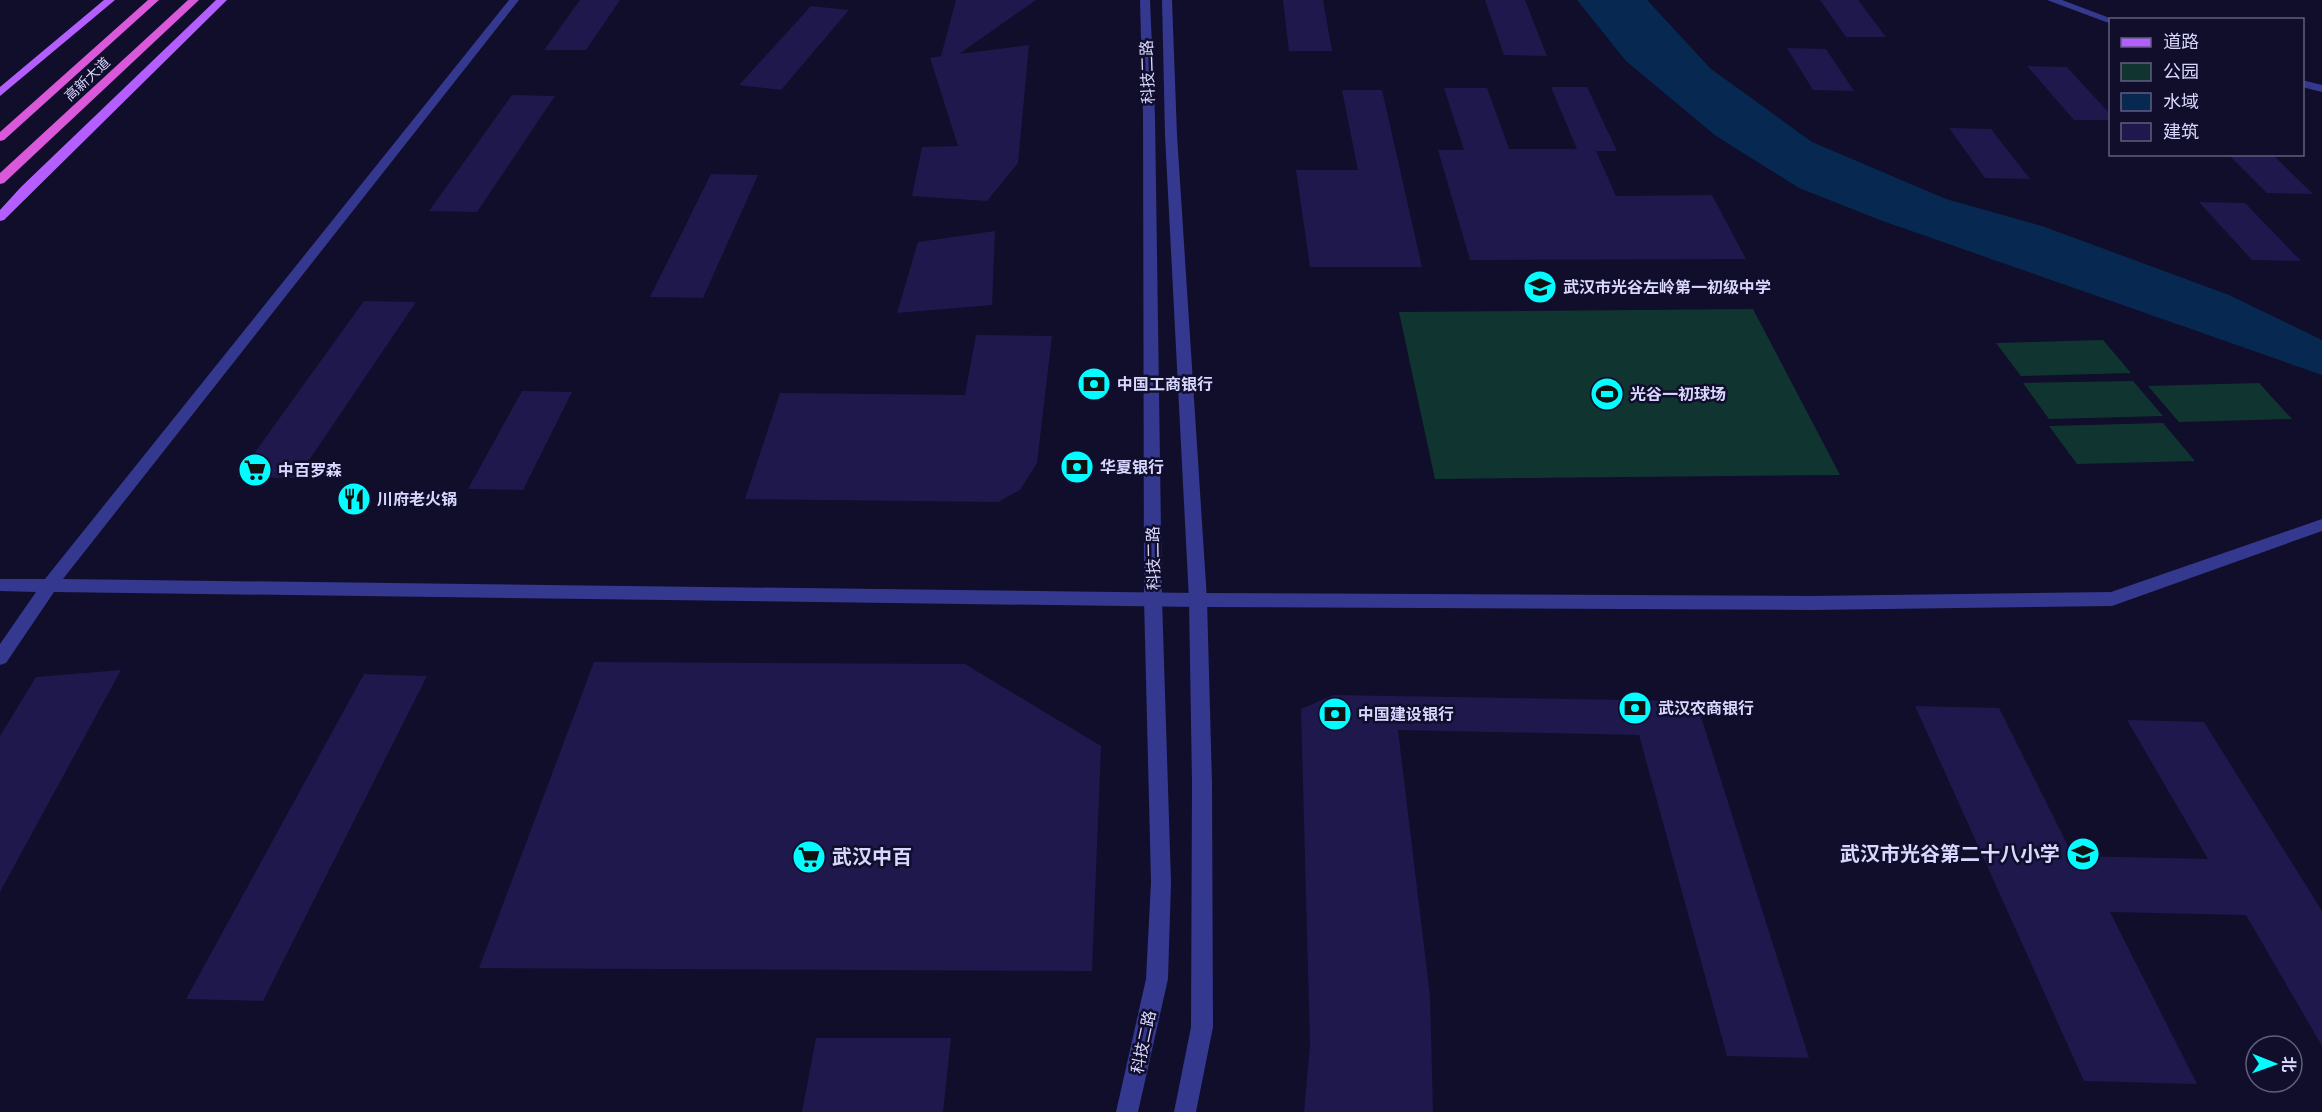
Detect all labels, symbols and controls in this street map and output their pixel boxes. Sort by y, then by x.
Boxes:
legend [2109,18,2304,156]
text: 道路 [2163,30,2199,53]
street label: 科技二路 [1136,40,1158,104]
street label: 高新大道 [60,53,114,105]
text: 公园 [2163,60,2199,83]
text: 水域 [2163,90,2199,113]
text: 建筑 [2163,120,2199,143]
school or university icon: 武汉市光谷左岭第一初级中学 [1522,269,1558,305]
place label: 武汉市光谷左岭第一初级中学 [1563,277,1771,297]
bank icon: 中国工商银行 [1076,366,1112,402]
place label: 中国工商银行 [1117,374,1213,394]
sports icon: 光谷一初球场 [1589,376,1625,412]
place label: 光谷一初球场 [1630,384,1726,404]
bank icon: 华夏银行 [1059,449,1095,485]
supermarket icon: 中百罗森 [237,452,273,488]
place label: 华夏银行 [1100,457,1164,477]
place label: 中百罗森 [278,460,342,480]
restaurant icon: 川府老火锅 [336,481,372,517]
place label: 川府老火锅 [377,489,457,509]
street label: 科技二路 [1142,526,1164,590]
bank icon: 武汉农商银行 [1617,690,1653,726]
bank icon: 中国建设银行 [1317,696,1353,732]
place label: 武汉农商银行 [1658,698,1754,718]
place label: 中国建设银行 [1358,704,1454,724]
school or university icon: 武汉市光谷第二十八小学 [2065,836,2101,872]
supermarket icon: 武汉中百 [791,839,827,875]
place label: 武汉市光谷第二十八小学 [1840,841,2060,866]
place label: 武汉中百 [832,844,912,869]
street label: 科技二路 [1127,1009,1159,1075]
north arrow [2244,1034,2304,1094]
text: 北 [2279,1056,2299,1072]

